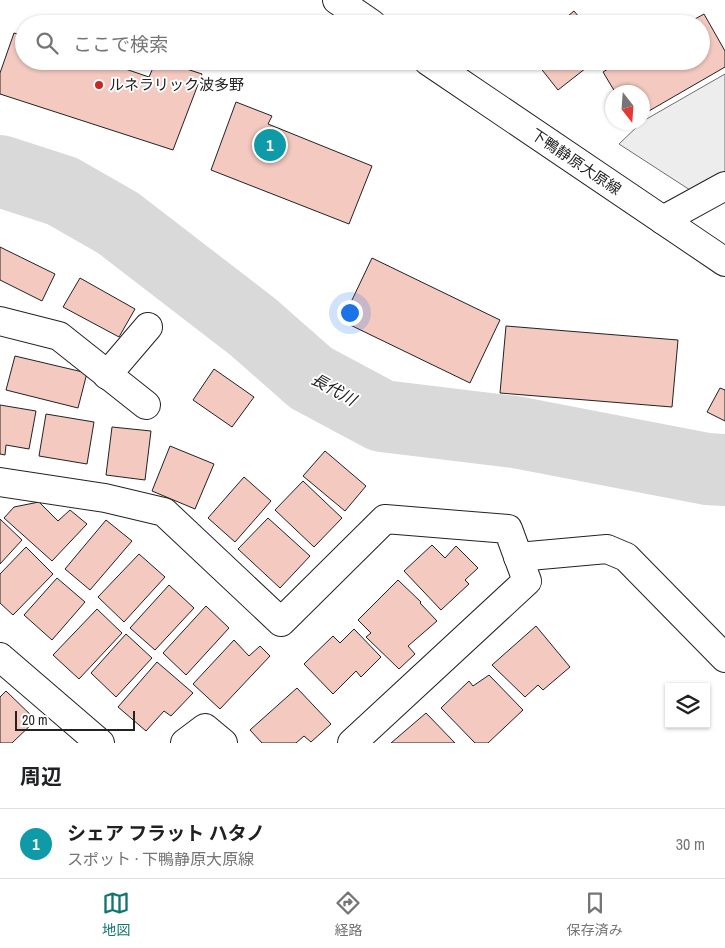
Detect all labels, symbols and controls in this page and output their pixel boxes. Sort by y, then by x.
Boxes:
search box [15,15,710,70]
icon: search [33,29,61,57]
text: ここで検索 [73,31,168,57]
place label: ルネラリック波多野 [109,74,244,95]
marker: ルネラリック波多野 [93,79,105,91]
north arrow [605,85,650,130]
street label: 下鴨静原大原線 [527,124,626,200]
pin: 1 [254,126,286,164]
your location [337,300,363,326]
water label: 長代川 [308,368,362,411]
map controls [665,683,710,728]
button: layers [665,683,710,728]
scale bar [15,708,135,731]
text: 20 m [22,711,48,729]
text: 周辺 [20,762,62,791]
text: シェア フラット ハタノ [67,820,265,846]
text: 1 [32,833,40,855]
text: 30 m [676,833,705,855]
text: スポット · 下鴨静原大原線 [67,848,254,870]
tab: 地図 [102,889,130,939]
tab: 経路 [334,889,362,939]
tab: 保存済み [567,889,623,939]

